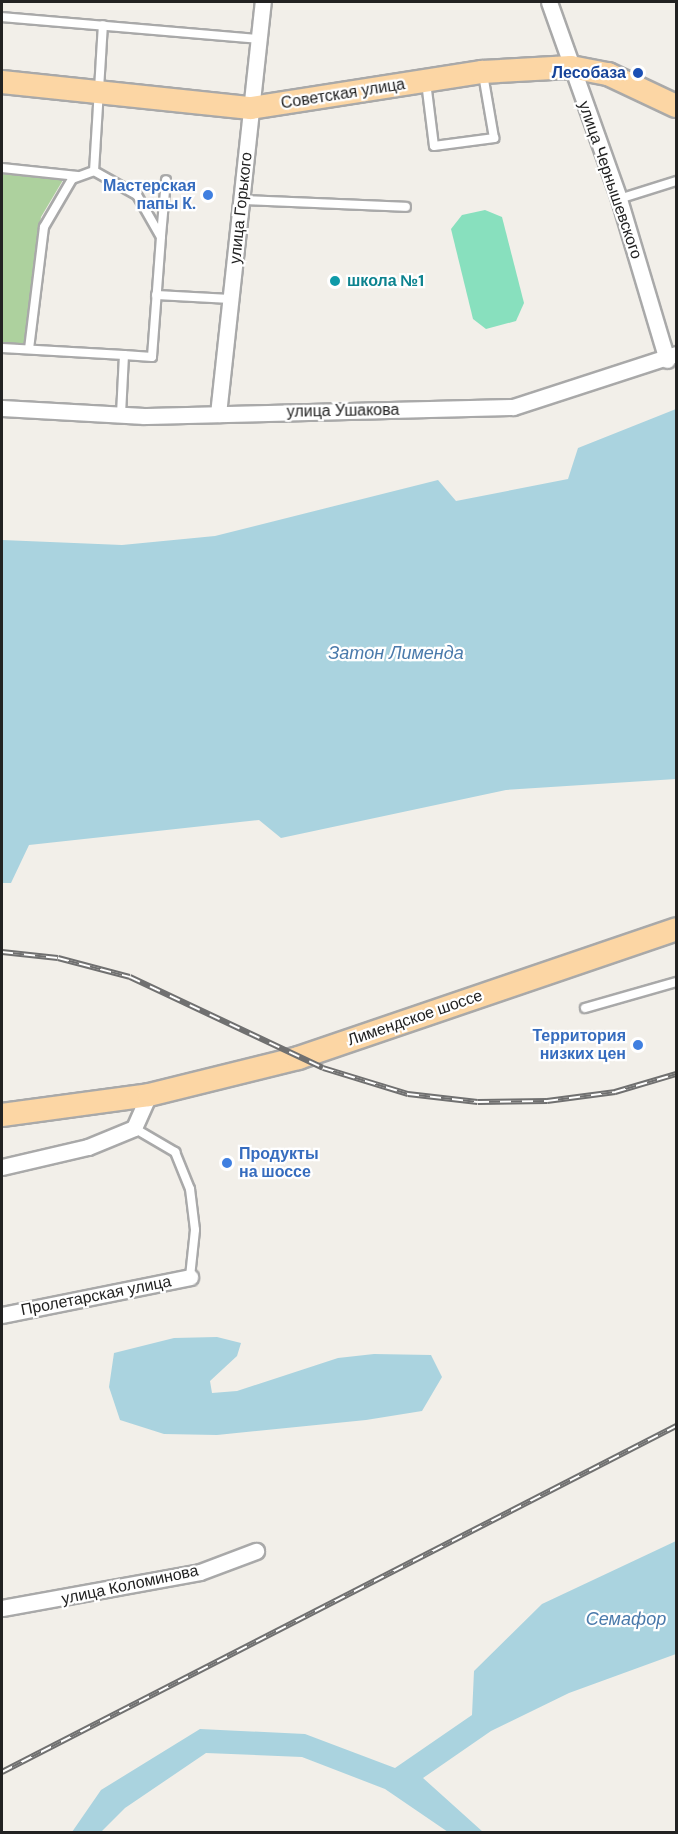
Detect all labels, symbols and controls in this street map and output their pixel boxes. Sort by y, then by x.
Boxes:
place label: Лесобаза [552,63,626,83]
marker: Лесобаза [631,66,645,80]
street label: Советская улица [280,75,406,113]
street label: улица Чернышевского [574,99,646,261]
street label: улица Горького [226,151,256,265]
place label: Мастерская папы К. [103,176,196,214]
marker: Мастерская папы К. [201,188,215,202]
place label: школа №1 [347,271,424,291]
marker: школа №1 [328,274,342,288]
street label: улица Ушакова [286,400,400,422]
water label: Затон Лименда [328,642,464,664]
street label: Лимендское шоссе [345,986,485,1050]
place label: Территория низких цен [532,1026,626,1064]
marker: Территория низких цен [631,1038,645,1052]
place label: Продукты на шоссе [239,1144,319,1182]
marker: Продукты на шоссе [220,1156,234,1170]
street label: Пролетарская улица [19,1272,173,1320]
street label: улица Коломинова [60,1561,200,1609]
water label: Семафор [586,1608,666,1630]

